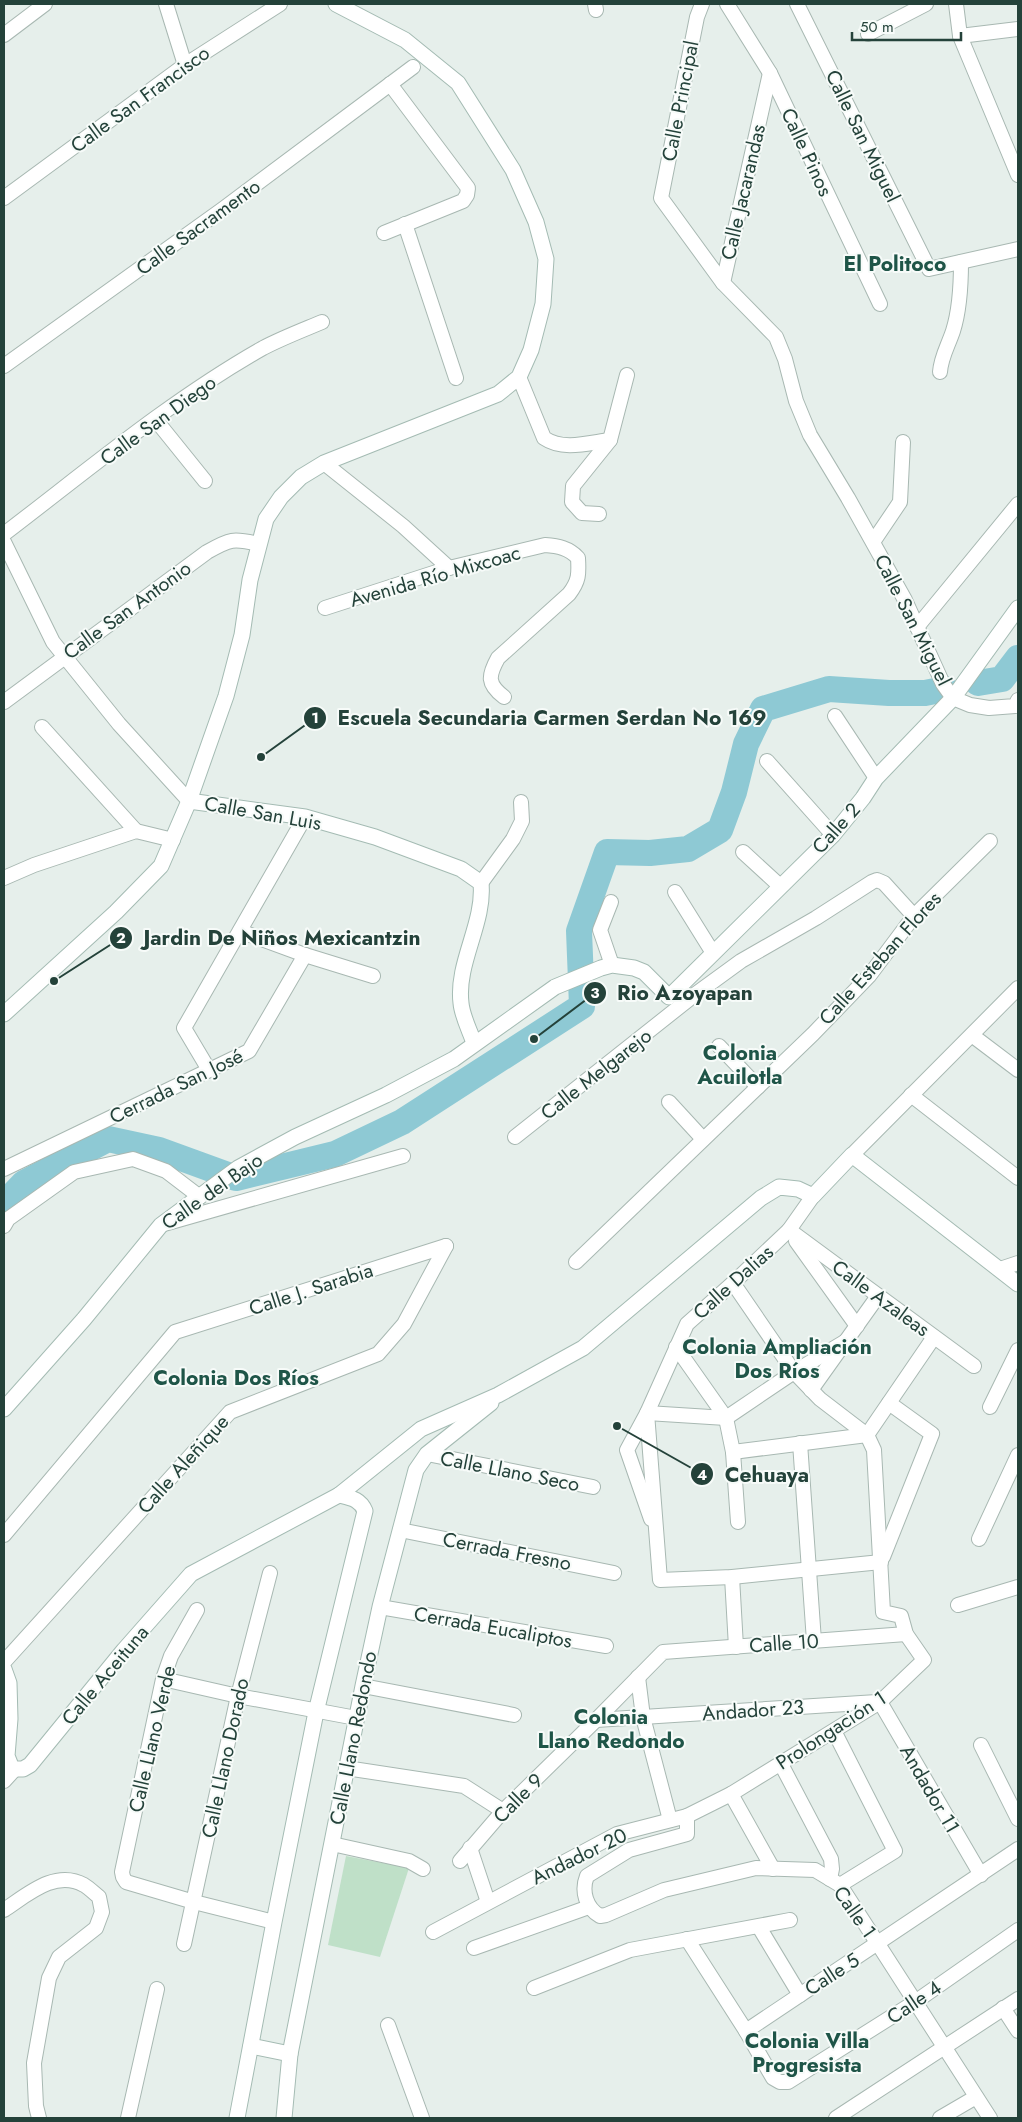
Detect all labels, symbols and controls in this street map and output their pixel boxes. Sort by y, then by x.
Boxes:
scale bar [852,10,961,42]
text: 50 m [860,16,894,38]
street label: Calle Principal [655,38,706,164]
street label: Calle San Francisco [65,39,216,160]
street label: Calle San Miguel [818,65,907,207]
street label: Calle Pinos [773,103,840,201]
street label: Calle Jacarandas [714,121,773,263]
street label: Calle Sacramento [130,172,267,283]
district label: El Politoco [844,249,946,279]
street label: Calle San Diego [94,368,222,472]
street label: Avenida Río Mixcoac [346,538,524,615]
street label: Calle San Miguel [867,549,958,691]
street label: Calle San Antonio [57,554,197,667]
callout: Escuela Secundaria Carmen Serdan No 169 [303,700,776,736]
text: Escuela Secundaria Carmen Serdan No 169 [338,703,766,733]
text: 1 [311,707,319,729]
street label: Calle San Luis [202,789,324,838]
street label: Calle 2 [805,796,867,860]
street label: Calle Esteban Flores [812,885,948,1032]
callout: Jardin De Niños Mexicantzin [109,920,431,956]
text: Jardin De Niños Mexicantzin [139,923,421,953]
text: 2 [116,927,126,949]
callout: Rio Azoyapan [582,975,763,1011]
text: Rio Azoyapan [617,978,753,1008]
text: 3 [590,982,600,1004]
street label: Calle Melgarejo [535,1022,658,1127]
district label: Colonia Acuilotla [696,1038,783,1092]
street label: Cerrada San José [104,1042,248,1131]
street label: Calle del Bajo [156,1146,269,1237]
street label: Calle Dalias [687,1238,780,1326]
street label: Calle Azaleas [826,1253,936,1344]
street label: Calle J. Sarabia [245,1256,377,1323]
district label: Colonia Ampliación Dos Ríos [682,1332,872,1386]
district label: Colonia Dos Ríos [153,1363,319,1393]
street label: Calle Aleñique [131,1408,236,1520]
street label: Calle Llano Seco [438,1444,582,1499]
callout: Cehuaya [690,1456,819,1492]
text: Cehuaya [725,1460,809,1490]
text: 4 [697,1464,707,1486]
street label: Cerrada Fresno [440,1525,574,1578]
street label: Cerrada Eucaliptos [412,1599,574,1656]
street label: Calle Aceituna [55,1619,156,1732]
street label: Calle 10 [748,1627,820,1660]
street label: Calle Llano Redondo [322,1649,385,1827]
street label: Calle Llano Verde [121,1663,183,1815]
street label: Calle Llano Dorado [194,1675,257,1841]
street label: Prolongación 1 [770,1684,892,1777]
street label: Andador 23 [701,1692,805,1729]
district label: Colonia Llano Redondo [537,1702,685,1756]
street label: Andador 11 [893,1740,967,1839]
street label: Calle 9 [487,1767,550,1830]
street label: Andador 20 [526,1821,632,1892]
street label: Calle 1 [826,1880,883,1944]
street label: Calle 5 [799,1946,865,2003]
street label: Calle 4 [881,1973,948,2031]
district label: Colonia Villa Progresista [745,2026,869,2080]

